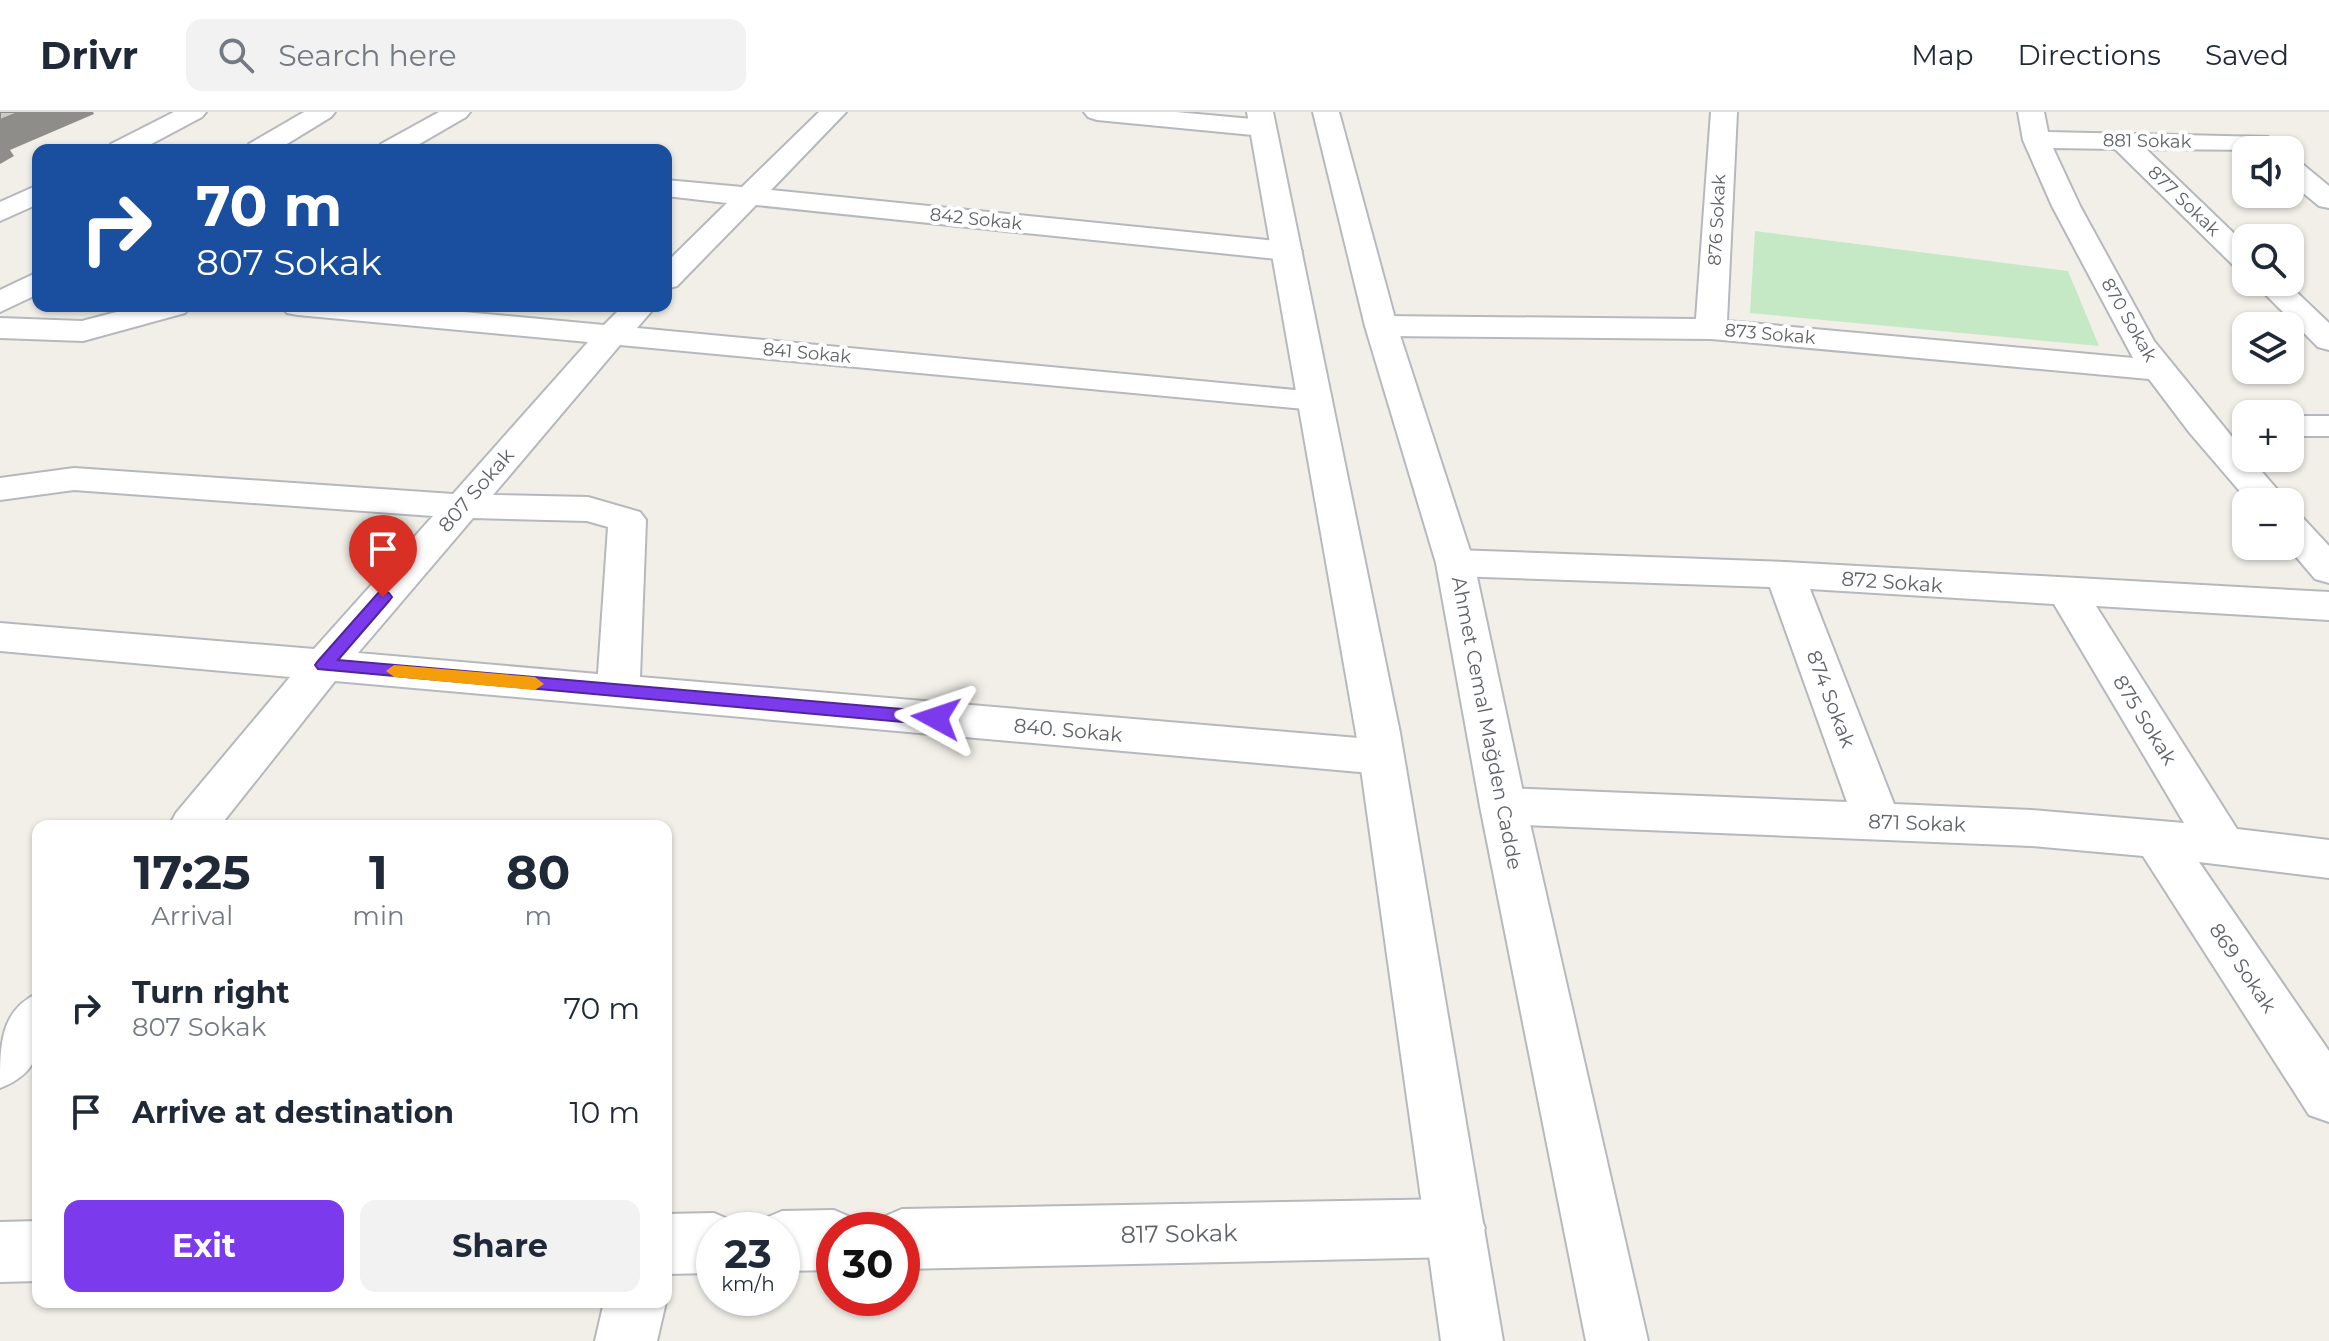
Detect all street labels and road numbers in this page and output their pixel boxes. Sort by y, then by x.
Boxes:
street label: 881 Sokak [2103,129,2192,153]
street label: 877 Sokak [2143,161,2225,241]
street label: 876 Sokak [1704,173,1730,266]
street label: 842 Sokak [929,203,1023,235]
street label: 870 Sokak [2096,274,2162,366]
street label: 873 Sokak [1724,319,1817,349]
street label: 841 Sokak [762,338,852,368]
street label: 807 Sokak [433,443,519,537]
street label: 872 Sokak [1841,566,1944,598]
street label: Ahmet Cemal Mağden Cadde [1447,574,1527,872]
street label: 874 Sokak [1802,647,1861,751]
street label: 875 Sokak [2108,671,2182,769]
street label: 840. Sokak [1013,713,1123,747]
street label: 871 Sokak [1868,809,1966,837]
street label: 869 Sokak [2204,919,2282,1017]
street label: 817 Sokak [1120,1218,1238,1249]

